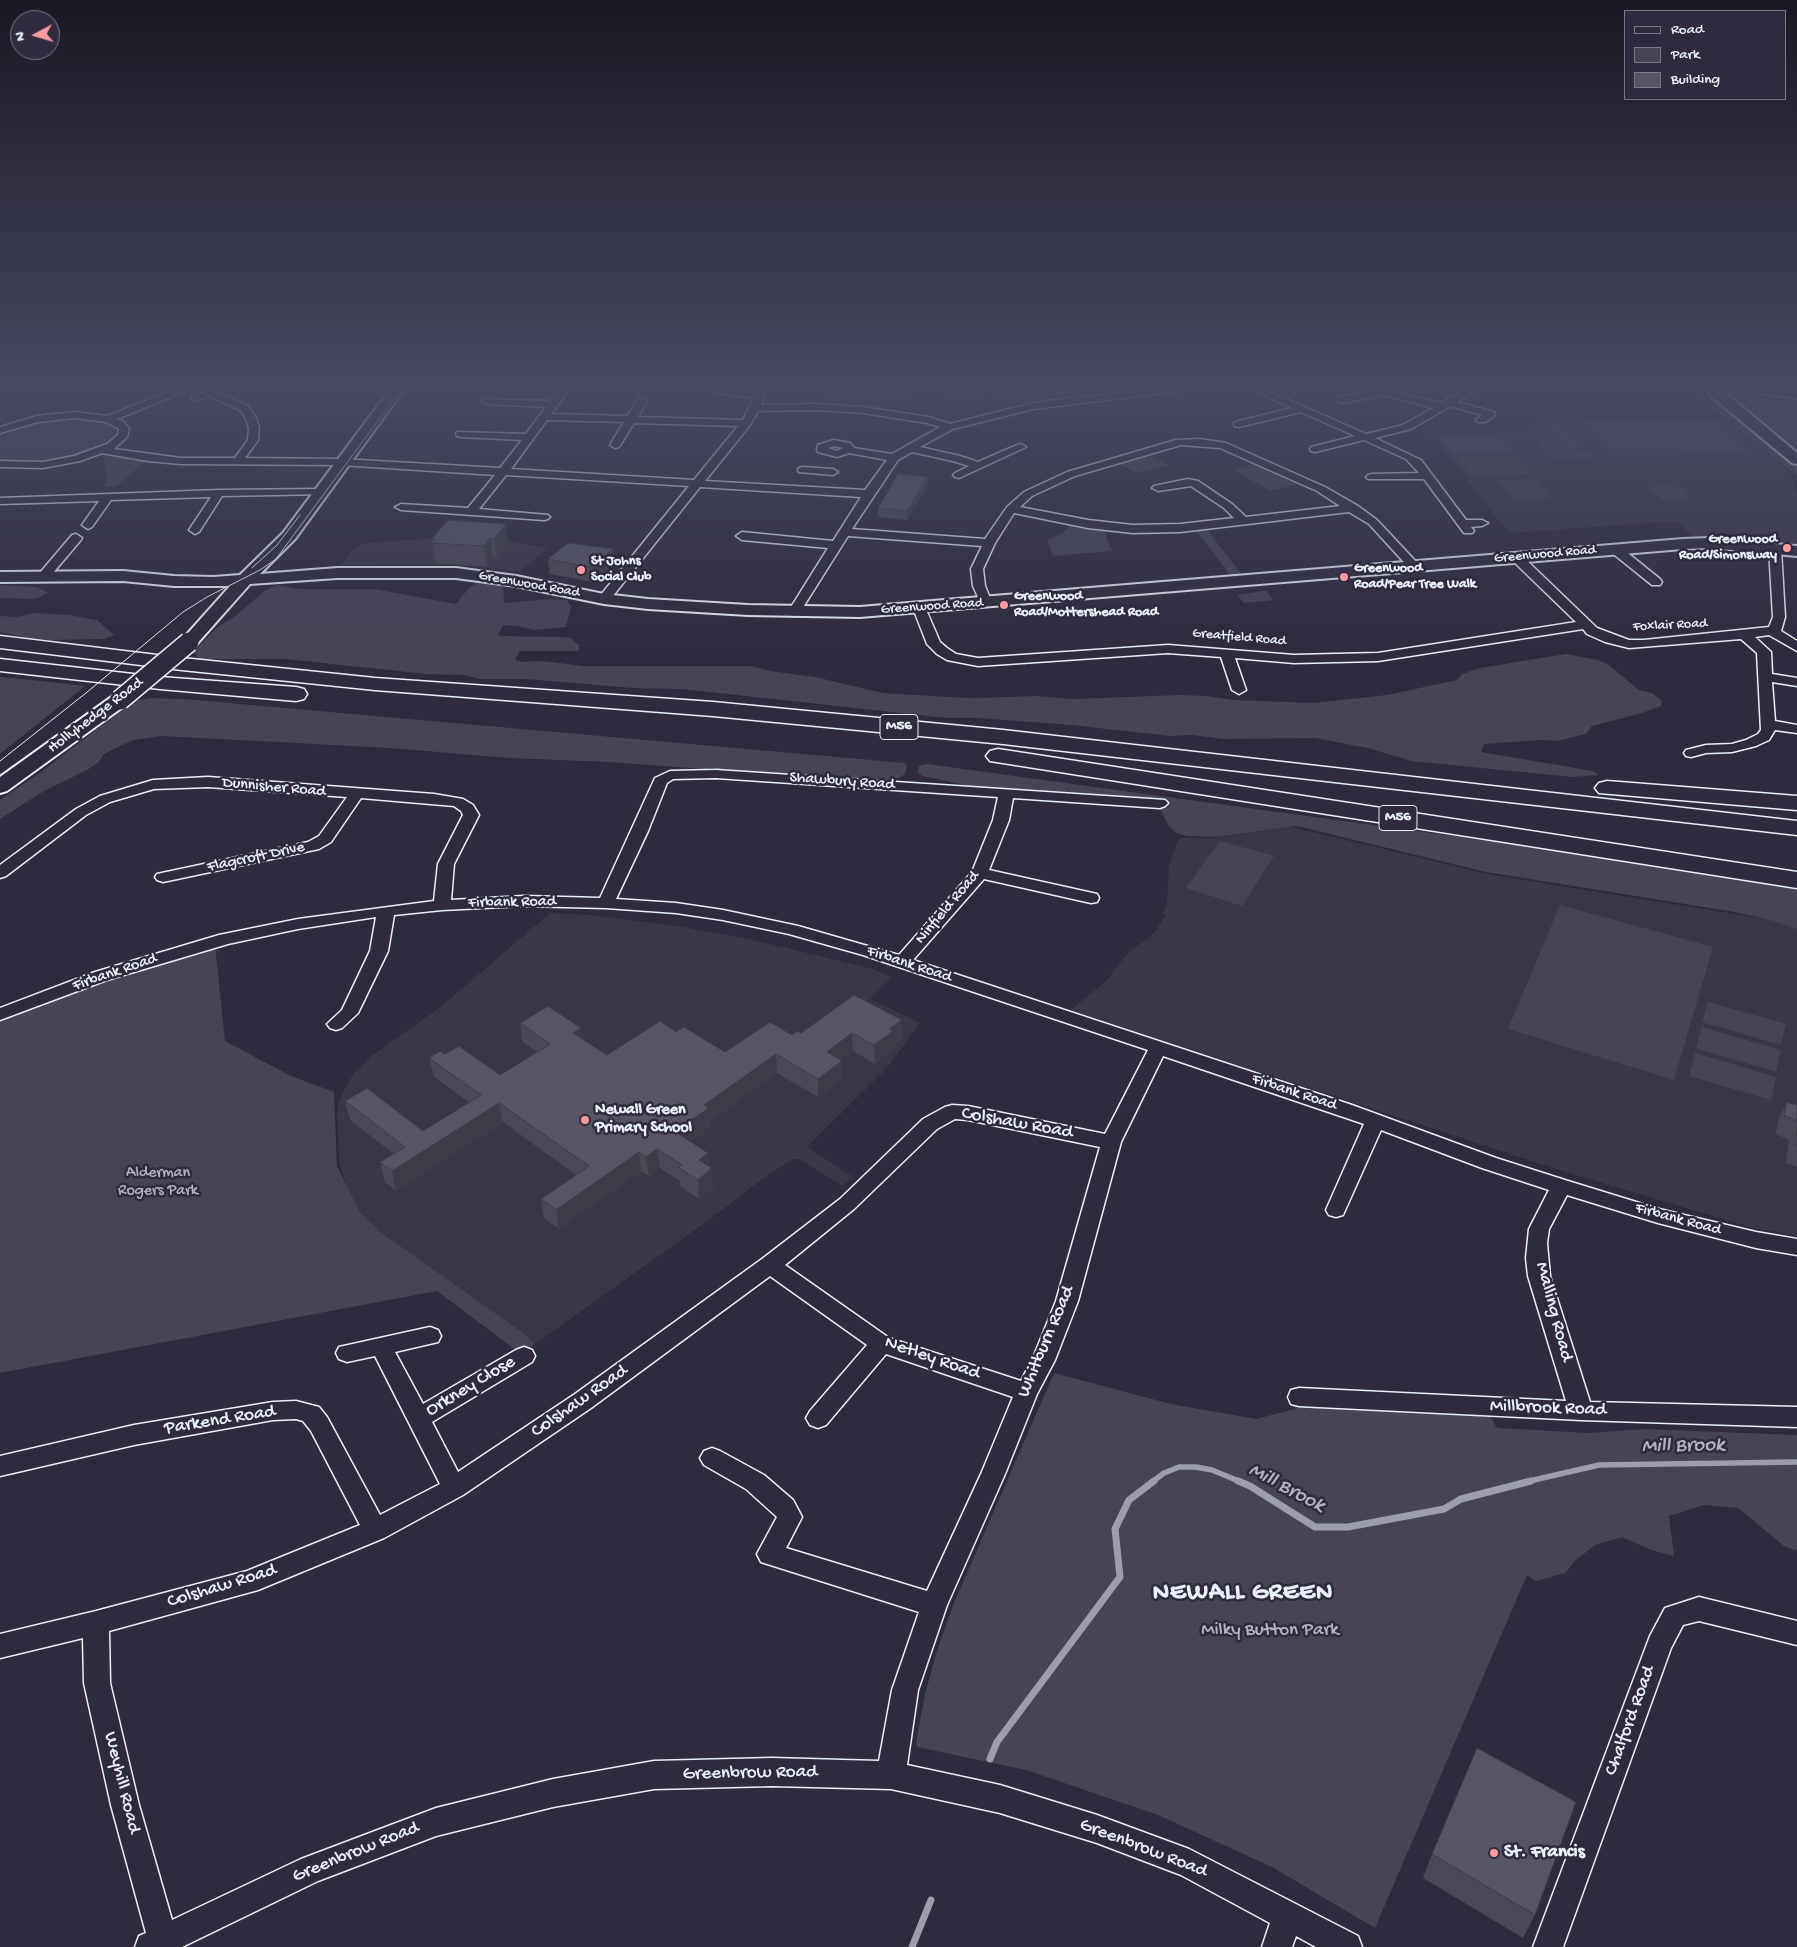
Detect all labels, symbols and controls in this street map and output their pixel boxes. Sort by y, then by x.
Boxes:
north arrow [10,10,60,60]
legend [1624,10,1787,100]
text: Road [1671,21,1704,39]
text: N [12,31,30,42]
text: Park [1671,46,1700,64]
text: Building [1671,71,1720,89]
place label: Greenwood Road/Simonsway [1679,532,1777,564]
street label: Greenwood Road [1493,542,1597,568]
marker: Greenwood Road/Simonsway [1781,542,1793,554]
place label: St Johns Social Club [591,554,651,586]
place label: Greenwood Road/Pear Tree Walk [1354,561,1476,594]
marker: St Johns Social Club [575,564,587,576]
street label: Greenwood Road [477,568,581,602]
marker: Greenwood Road/Pear Tree Walk [1338,571,1350,583]
place label: Greenwood Road/Mottershead Road [1014,589,1158,622]
street label: Greenwood Road [880,595,984,619]
marker: Greenwood Road/Mottershead Road [998,599,1010,611]
street label: Foxlair Road [1632,616,1708,636]
street label: Greatfield Road [1191,626,1287,650]
street label: Hollyhedge Road [44,674,148,758]
road number: M56 [880,714,918,740]
street label: Shawbury Road [789,769,895,795]
street label: Dunnisher Road [221,774,327,802]
road number: M56 [1379,806,1417,830]
street label: Flagcroft Drive [205,838,307,878]
street label: Ninfield Road [912,867,984,949]
street label: Firbank Road [468,893,556,913]
street label: Firbank Road [864,942,954,988]
street label: Firbank Road [70,950,160,996]
street label: Firbank Road [1249,1070,1339,1116]
place label: Newall Green Primary School [595,1101,692,1139]
street label: Colshaw Road [959,1103,1075,1145]
marker: Newall Green Primary School [579,1114,591,1126]
park label: Alderman Rogers Park [118,1164,198,1202]
street label: Firbank Road [1633,1199,1723,1241]
street label: Malling Road [1529,1260,1577,1364]
street label: Whitburn Road [1013,1283,1081,1401]
street label: Netley Road [881,1332,983,1386]
street label: Orkney Close [422,1351,520,1423]
street label: Colshaw Road [527,1360,633,1444]
street label: Millbrook Road [1489,1396,1607,1422]
street label: Parkend Road [163,1401,277,1441]
water label: Mill Brook [1641,1434,1725,1460]
water label: Mill Brook [1244,1458,1328,1520]
street label: Colshaw Road [165,1560,279,1614]
district label: NEWALL GREEN [1151,1579,1335,1609]
park label: Milky Button Park [1201,1620,1339,1642]
street label: Chalford Road [1601,1663,1661,1779]
street label: Weyhill Road [97,1730,145,1836]
street label: Greenbrow Road [682,1761,818,1787]
street label: Greenbrow Road [1076,1814,1210,1884]
street label: Greenbrow Road [289,1817,423,1889]
place label: St. Francis [1504,1842,1585,1864]
marker: St. Francis [1488,1847,1500,1859]

